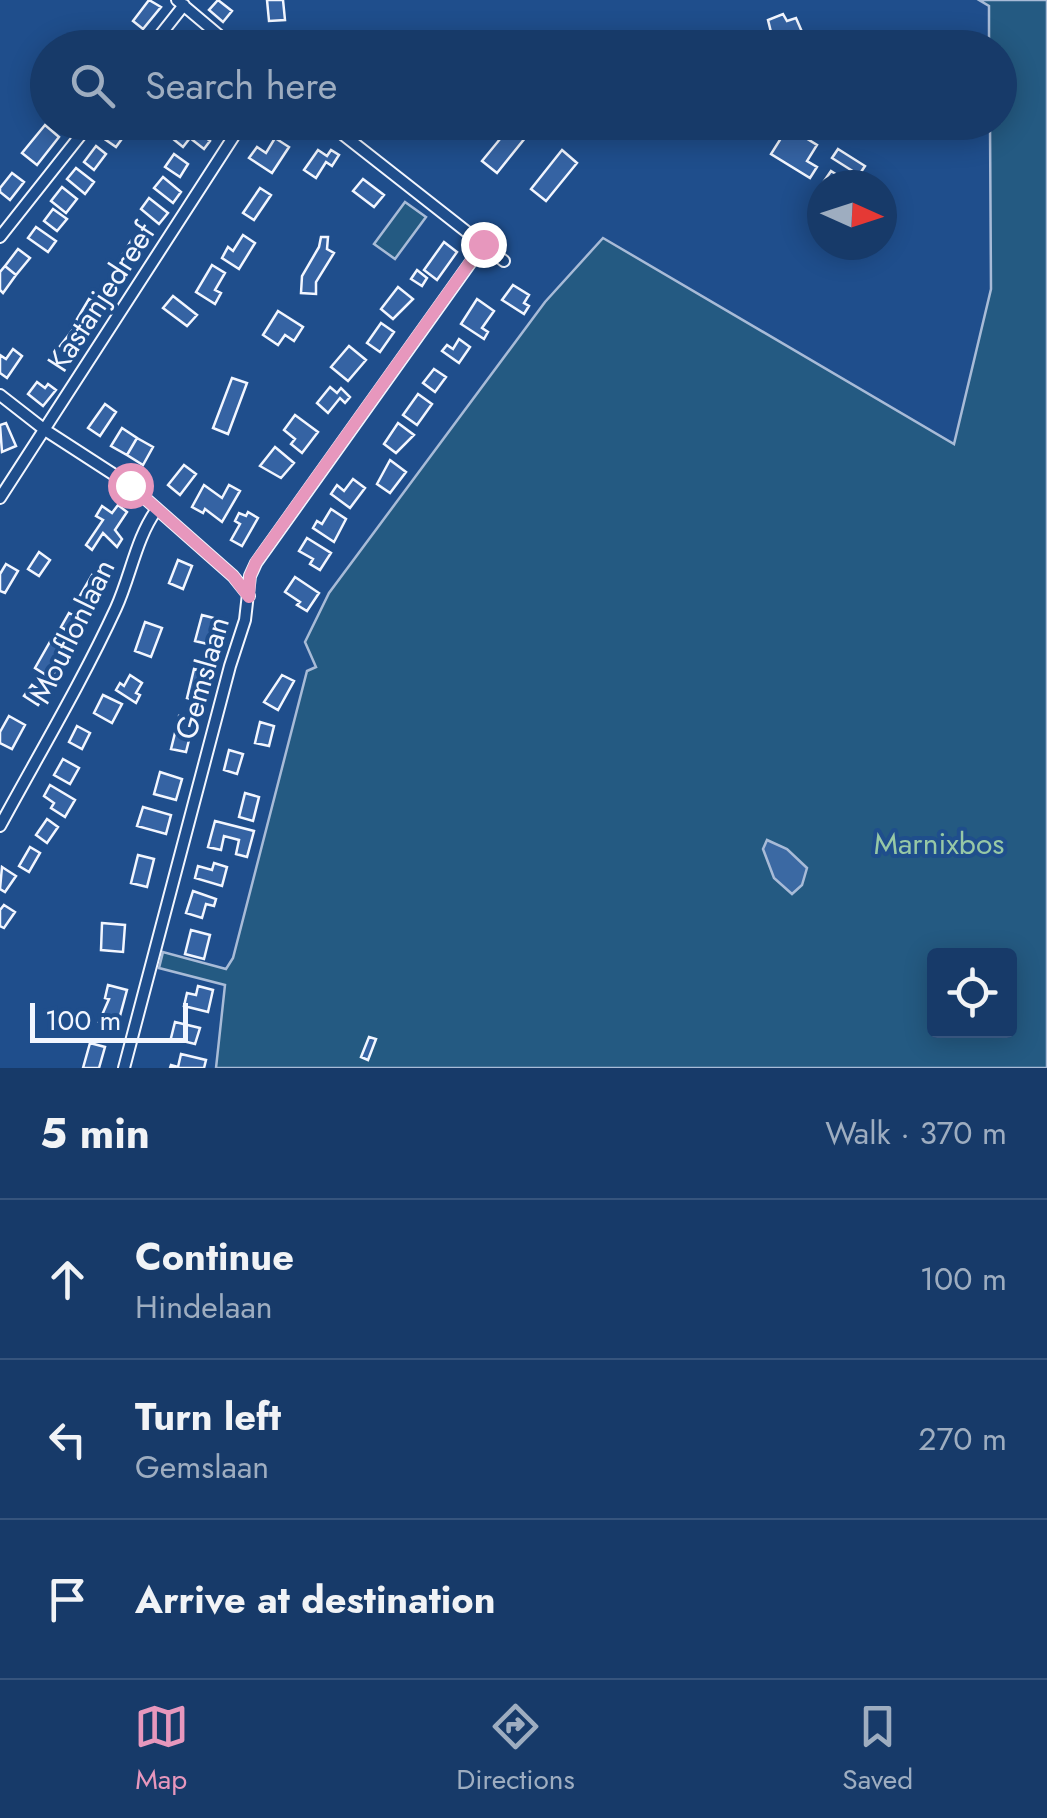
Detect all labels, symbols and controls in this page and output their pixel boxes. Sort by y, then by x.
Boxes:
search box [30,30,1017,140]
icon: search [65,58,120,113]
text: Search here [145,58,337,113]
north arrow [807,170,897,260]
street label: Kastanjedreef [37,213,166,380]
route end [461,222,507,268]
route start [108,463,154,509]
street label: Mouflonlaan [19,552,125,710]
street label: Gemslaan [164,612,240,744]
park label: Marnixbos [874,822,1004,865]
map controls [927,948,1017,1038]
button: locate [927,948,1017,1038]
scale bar [30,998,188,1042]
text: 100 m [45,1000,121,1041]
text: 5 min [40,1103,150,1164]
text: Walk · 370 m [825,1110,1007,1156]
text: Continue [135,1229,294,1284]
icon: ahead [40,1252,95,1307]
text: 100 m [920,1256,1007,1302]
text: Hindelaan [135,1284,273,1330]
text: Turn left [135,1389,281,1444]
icon: left [40,1412,95,1467]
text: 270 m [918,1416,1007,1462]
text: Gemslaan [135,1444,269,1490]
icon: arrive [40,1572,95,1627]
text: Arrive at destination [135,1572,496,1627]
tab: Map [134,1699,189,1800]
tab: Directions [456,1699,575,1800]
tab: Saved [842,1699,913,1800]

